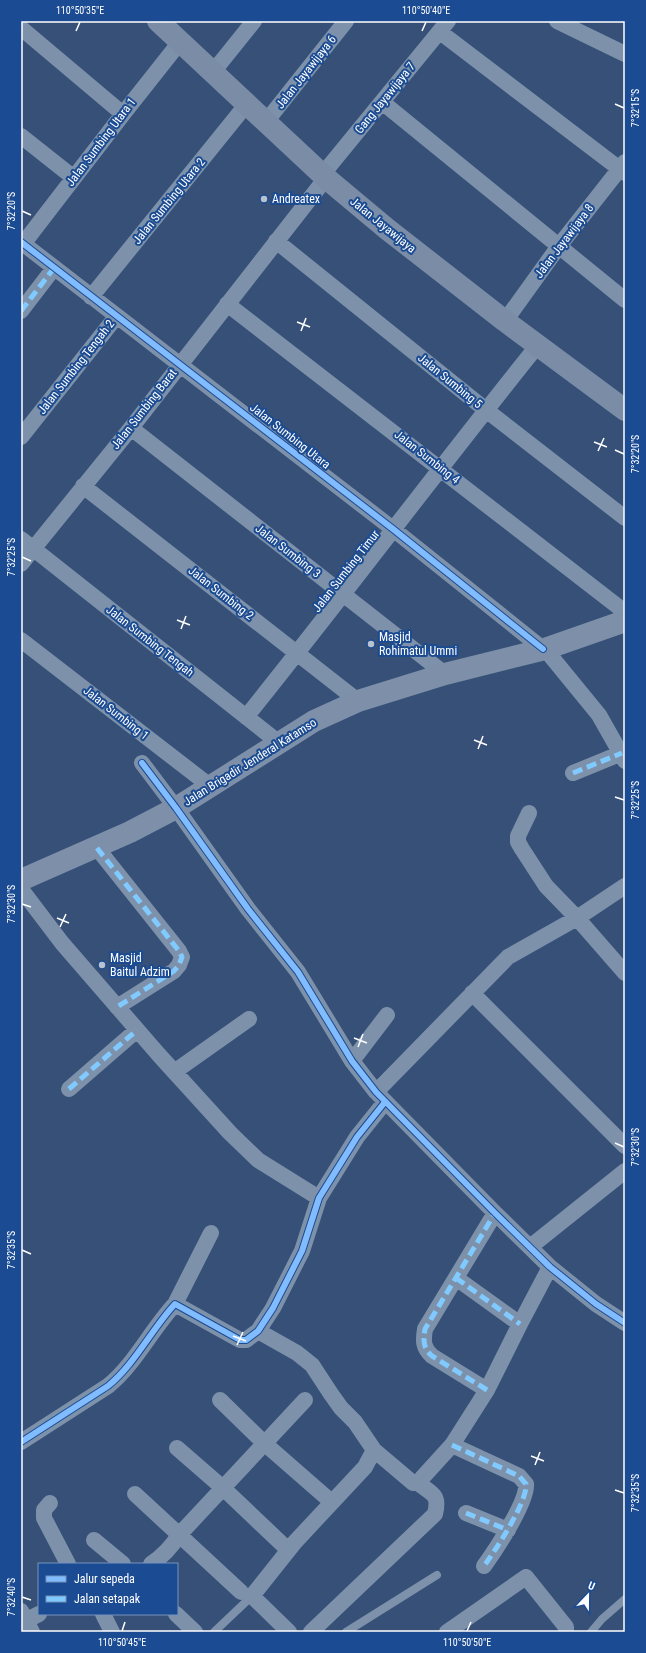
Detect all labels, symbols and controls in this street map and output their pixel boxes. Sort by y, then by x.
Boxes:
text: 110°50'35"E [56,5,104,16]
text: 110°50'40"E [402,5,450,16]
street label: Jalan Jayawijaya 6 [273,33,339,111]
street label: Gang Jayawijaya 7 [352,59,418,136]
text: 7°32'15"S [630,89,641,127]
street label: Jalan Sumbing Utara 1 [63,95,139,189]
street label: Jalan Sumbing Utara 2 [130,155,208,247]
text: 7°32'20"S [6,192,17,230]
place label: Andreatex [272,192,320,206]
marker: Andreatex [259,194,269,204]
street label: Jalan Jayawijaya [347,194,419,256]
street label: Jalan Jayawijaya 8 [532,201,596,281]
street label: Jalan Sumbing Tengah 2 [35,317,117,417]
street label: Jalan Sumbing 5 [415,351,485,411]
street label: Jalan Sumbing Barat [108,366,180,452]
street label: Jalan Sumbing Utara [247,400,333,472]
street label: Jalan Sumbing 4 [392,427,462,487]
text: 7°32'20"S [630,435,641,473]
street label: Jalan Sumbing 3 [253,521,323,581]
street label: Jalan Sumbing Timur [310,527,383,615]
text: 7°32'25"S [6,538,17,576]
street label: Jalan Sumbing 2 [186,563,256,623]
street label: Jalan Sumbing Tengah [103,602,197,680]
place label: Masjid Rohimatul Ummi [379,630,457,658]
marker: Masjid Rohimatul Ummi [366,639,376,649]
street label: Jalan Sumbing 1 [81,683,151,743]
street label: Jalan Brigadir Jenderal Katamso [181,715,319,809]
text: 7°32'25"S [630,781,641,819]
text: 7°32'30"S [6,885,17,923]
place label: Masjid Baitul Adzim [110,951,170,979]
marker: Masjid Baitul Adzim [97,960,107,970]
text: 7°32'30"S [630,1128,641,1166]
text: 7°32'35"S [6,1231,17,1269]
text: 7°32'35"S [630,1474,641,1512]
legend [38,1563,178,1615]
text: Jalur sepeda [74,1572,135,1586]
north arrow [568,1575,608,1615]
text: 7°32'40"S [6,1578,17,1616]
text: U [586,1579,597,1593]
text: Jalan setapak [74,1592,141,1606]
text: 110°50'45"E [98,1637,146,1648]
text: 110°50'50"E [443,1637,491,1648]

